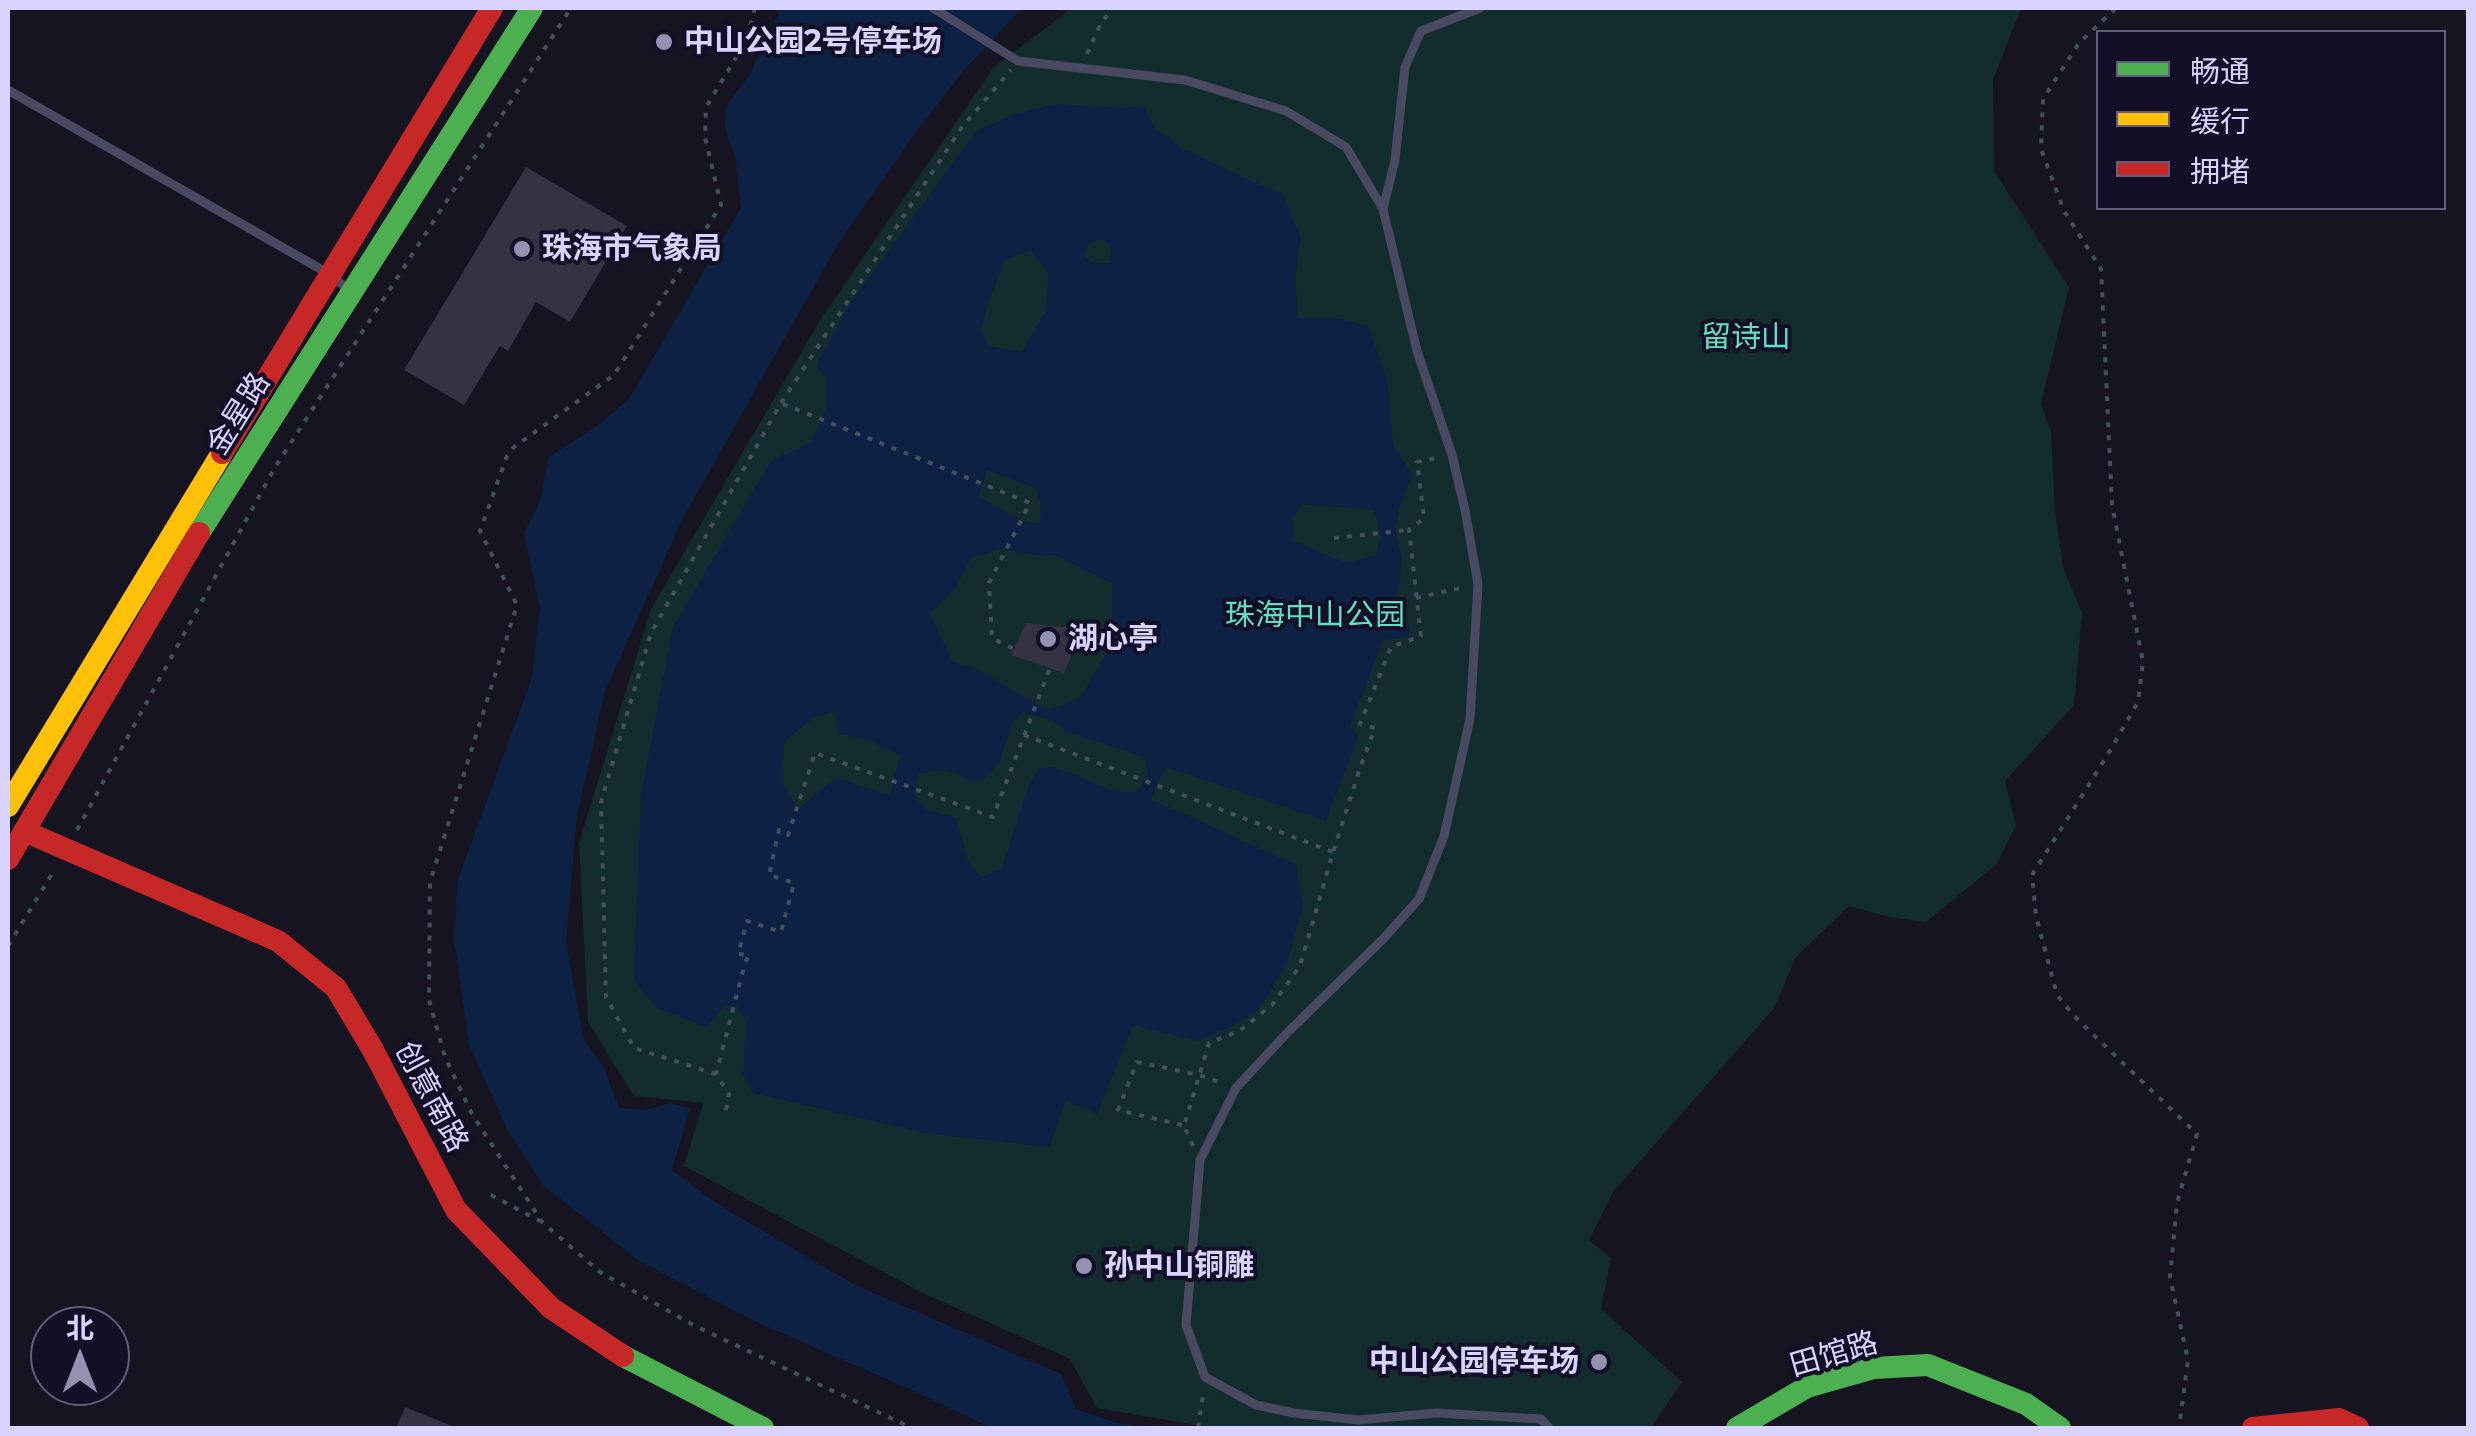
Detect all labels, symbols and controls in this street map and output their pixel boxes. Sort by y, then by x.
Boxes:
place label: 中山公园2号停车场 [684,24,942,60]
legend [2096,30,2446,210]
marker: 中山公园2号停车场 [653,31,675,53]
text: 畅通 [2190,53,2250,90]
text: 缓行 [2190,103,2250,140]
text: 拥堵 [2190,153,2250,190]
place label: 珠海市气象局 [542,231,722,267]
marker: 珠海市气象局 [511,238,533,260]
park label: 留诗山 [1701,320,1791,356]
street label: 金星路 [200,366,278,462]
park label: 珠海中山公园 [1225,598,1405,634]
place label: 湖心亭 [1068,621,1158,657]
marker: 湖心亭 [1037,628,1059,650]
street label: 创意南路 [387,1036,475,1158]
place label: 孙中山铜雕 [1104,1248,1254,1284]
marker: 孙中山铜雕 [1073,1255,1095,1277]
north arrow [30,1306,130,1406]
text: 北 [66,1311,94,1345]
street label: 田馆路 [1786,1325,1882,1385]
place label: 中山公园停车场 [1369,1344,1579,1380]
marker: 中山公园停车场 [1588,1351,1610,1373]

